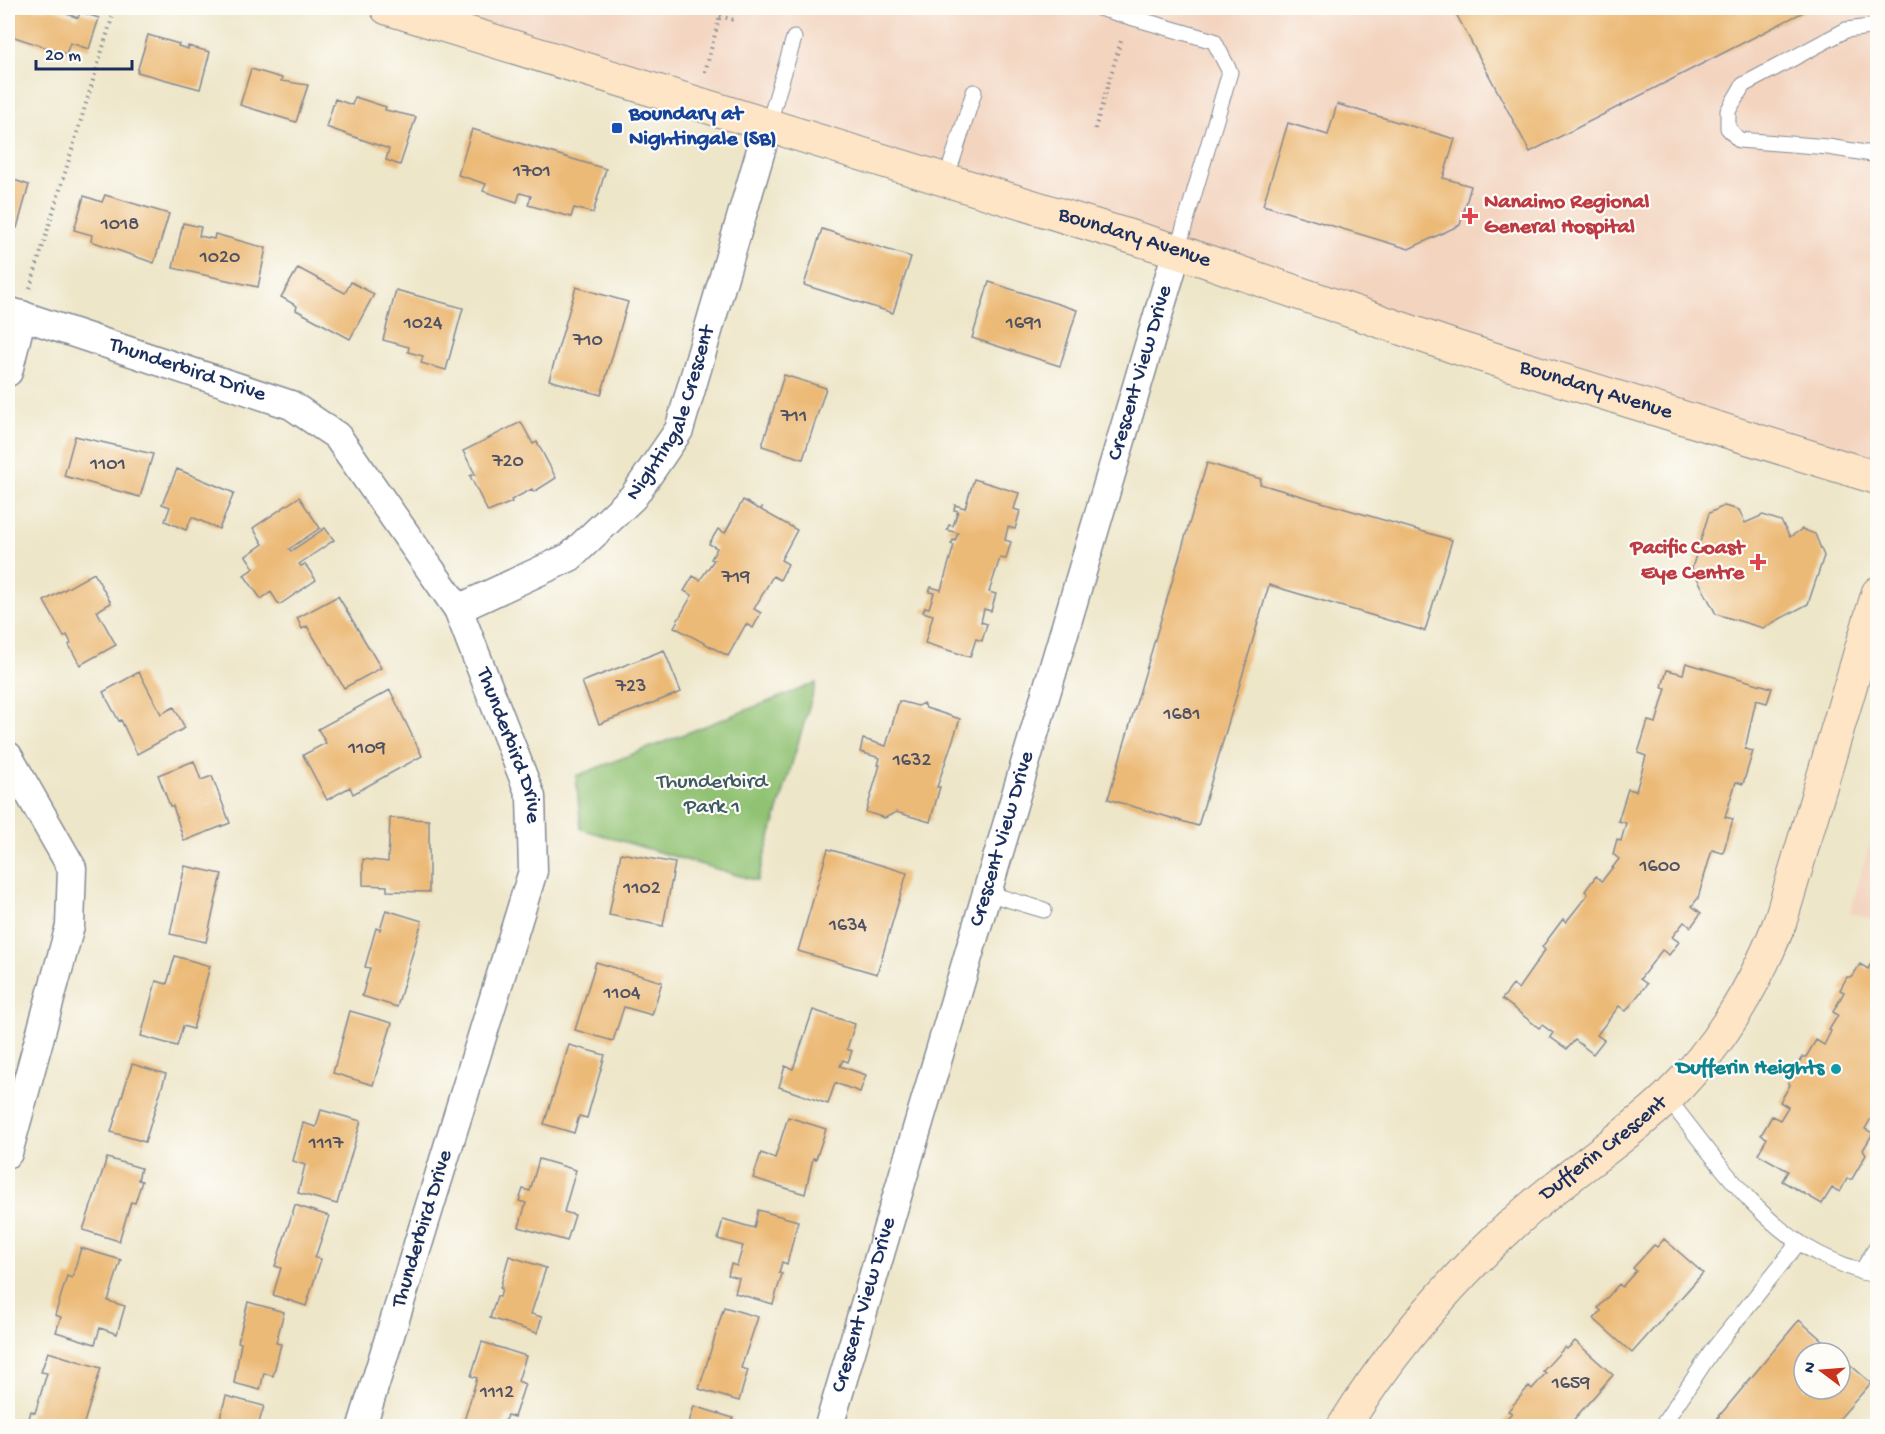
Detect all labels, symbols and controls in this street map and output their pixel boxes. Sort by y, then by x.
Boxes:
scale bar [36,33,132,71]
text: 20 m [45,46,81,67]
place label: Boundary at Nightingale (SB) [628,102,777,153]
marker: Boundary at Nightingale (SB) [610,121,624,135]
house number: 1701 [512,161,551,184]
place label: Nanaimo Regional General Hospital [1484,190,1650,241]
street label: Boundary Avenue [1054,202,1215,275]
marker: Nanaimo Regional General Hospital [1461,207,1479,225]
house number: 1018 [100,214,139,237]
house number: 1020 [199,247,240,270]
street label: Crescent View Drive [1103,282,1179,464]
house number: 1024 [403,313,443,336]
house number: 1691 [1005,313,1042,336]
street label: Nightingale Crescent [621,321,722,506]
house number: 710 [572,330,603,353]
street label: Thunderbird Drive [104,332,270,409]
street label: Boundary Avenue [1515,354,1676,427]
house number: 711 [780,406,807,429]
house number: 720 [491,451,524,474]
house number: 1101 [89,454,126,477]
place label: Pacific Coast Eye Centre [1630,536,1746,587]
marker: Pacific Coast Eye Centre [1749,553,1767,571]
house number: 719 [721,567,750,590]
street label: Thunderbird Drive [469,663,545,824]
house number: 723 [615,676,646,699]
house number: 1681 [1162,704,1201,727]
house number: 1109 [347,738,386,761]
street label: Crescent View Drive [965,748,1041,930]
house number: 1632 [892,750,931,773]
park label: Thunderbird Park 1 [655,770,769,821]
house number: 1600 [1639,856,1680,879]
house number: 1102 [622,878,661,901]
house number: 1634 [828,915,868,938]
house number: 1104 [603,983,641,1006]
place label: Dufferin Heights [1674,1056,1826,1082]
marker: Dufferin Heights [1829,1062,1843,1076]
street label: Dufferin Crescent [1533,1090,1675,1209]
house number: 1117 [308,1133,344,1156]
street label: Thunderbird Drive [386,1147,459,1313]
street label: Crescent View Drive [827,1214,903,1396]
north arrow [1792,1341,1852,1401]
text: N [1800,1360,1822,1375]
house number: 1659 [1551,1373,1590,1396]
house number: 1112 [479,1382,514,1405]

